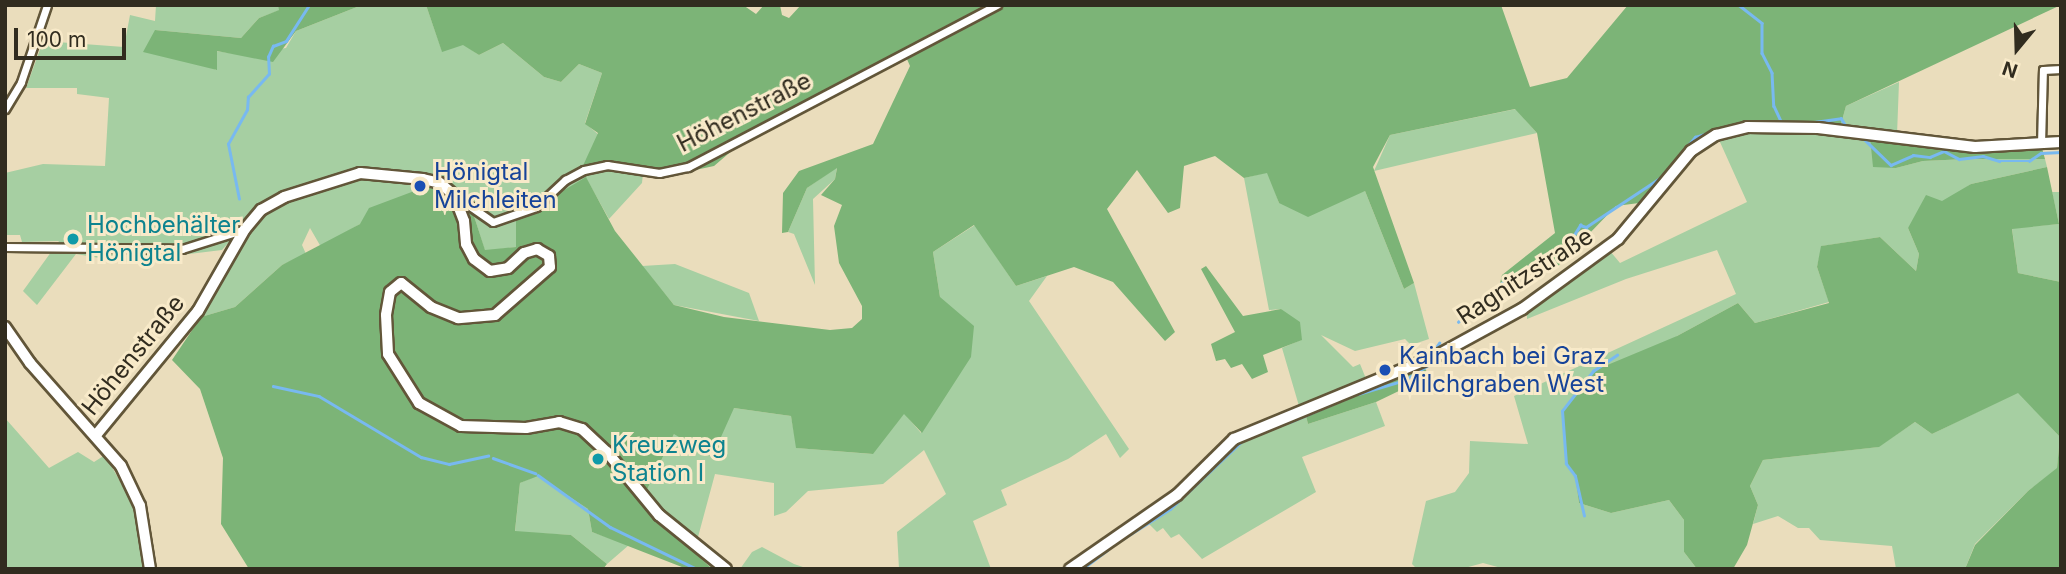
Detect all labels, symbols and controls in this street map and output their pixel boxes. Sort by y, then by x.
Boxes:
scale bar [18,14,130,58]
north arrow [1982,14,2052,84]
text: 100 m [27,27,86,52]
text: N [1999,56,2021,83]
street label: Höhenstraße [672,66,816,158]
place label: Hönigtal Milchleiten [434,158,557,214]
marker: Hönigtal Milchleiten [412,178,428,194]
place label: Hochbehälter Hönigtal [87,211,240,267]
street label: Ragnitzstraße [1452,221,1598,331]
marker: Hochbehälter Hönigtal [65,231,81,247]
street label: Höhenstraße [76,289,190,421]
place label: Kainbach bei Graz Milchgraben West [1399,342,1607,398]
marker: Kainbach bei Graz Milchgraben West [1377,362,1393,378]
place label: Kreuzweg Station I [612,431,726,487]
marker: Kreuzweg Station I [590,451,606,467]

